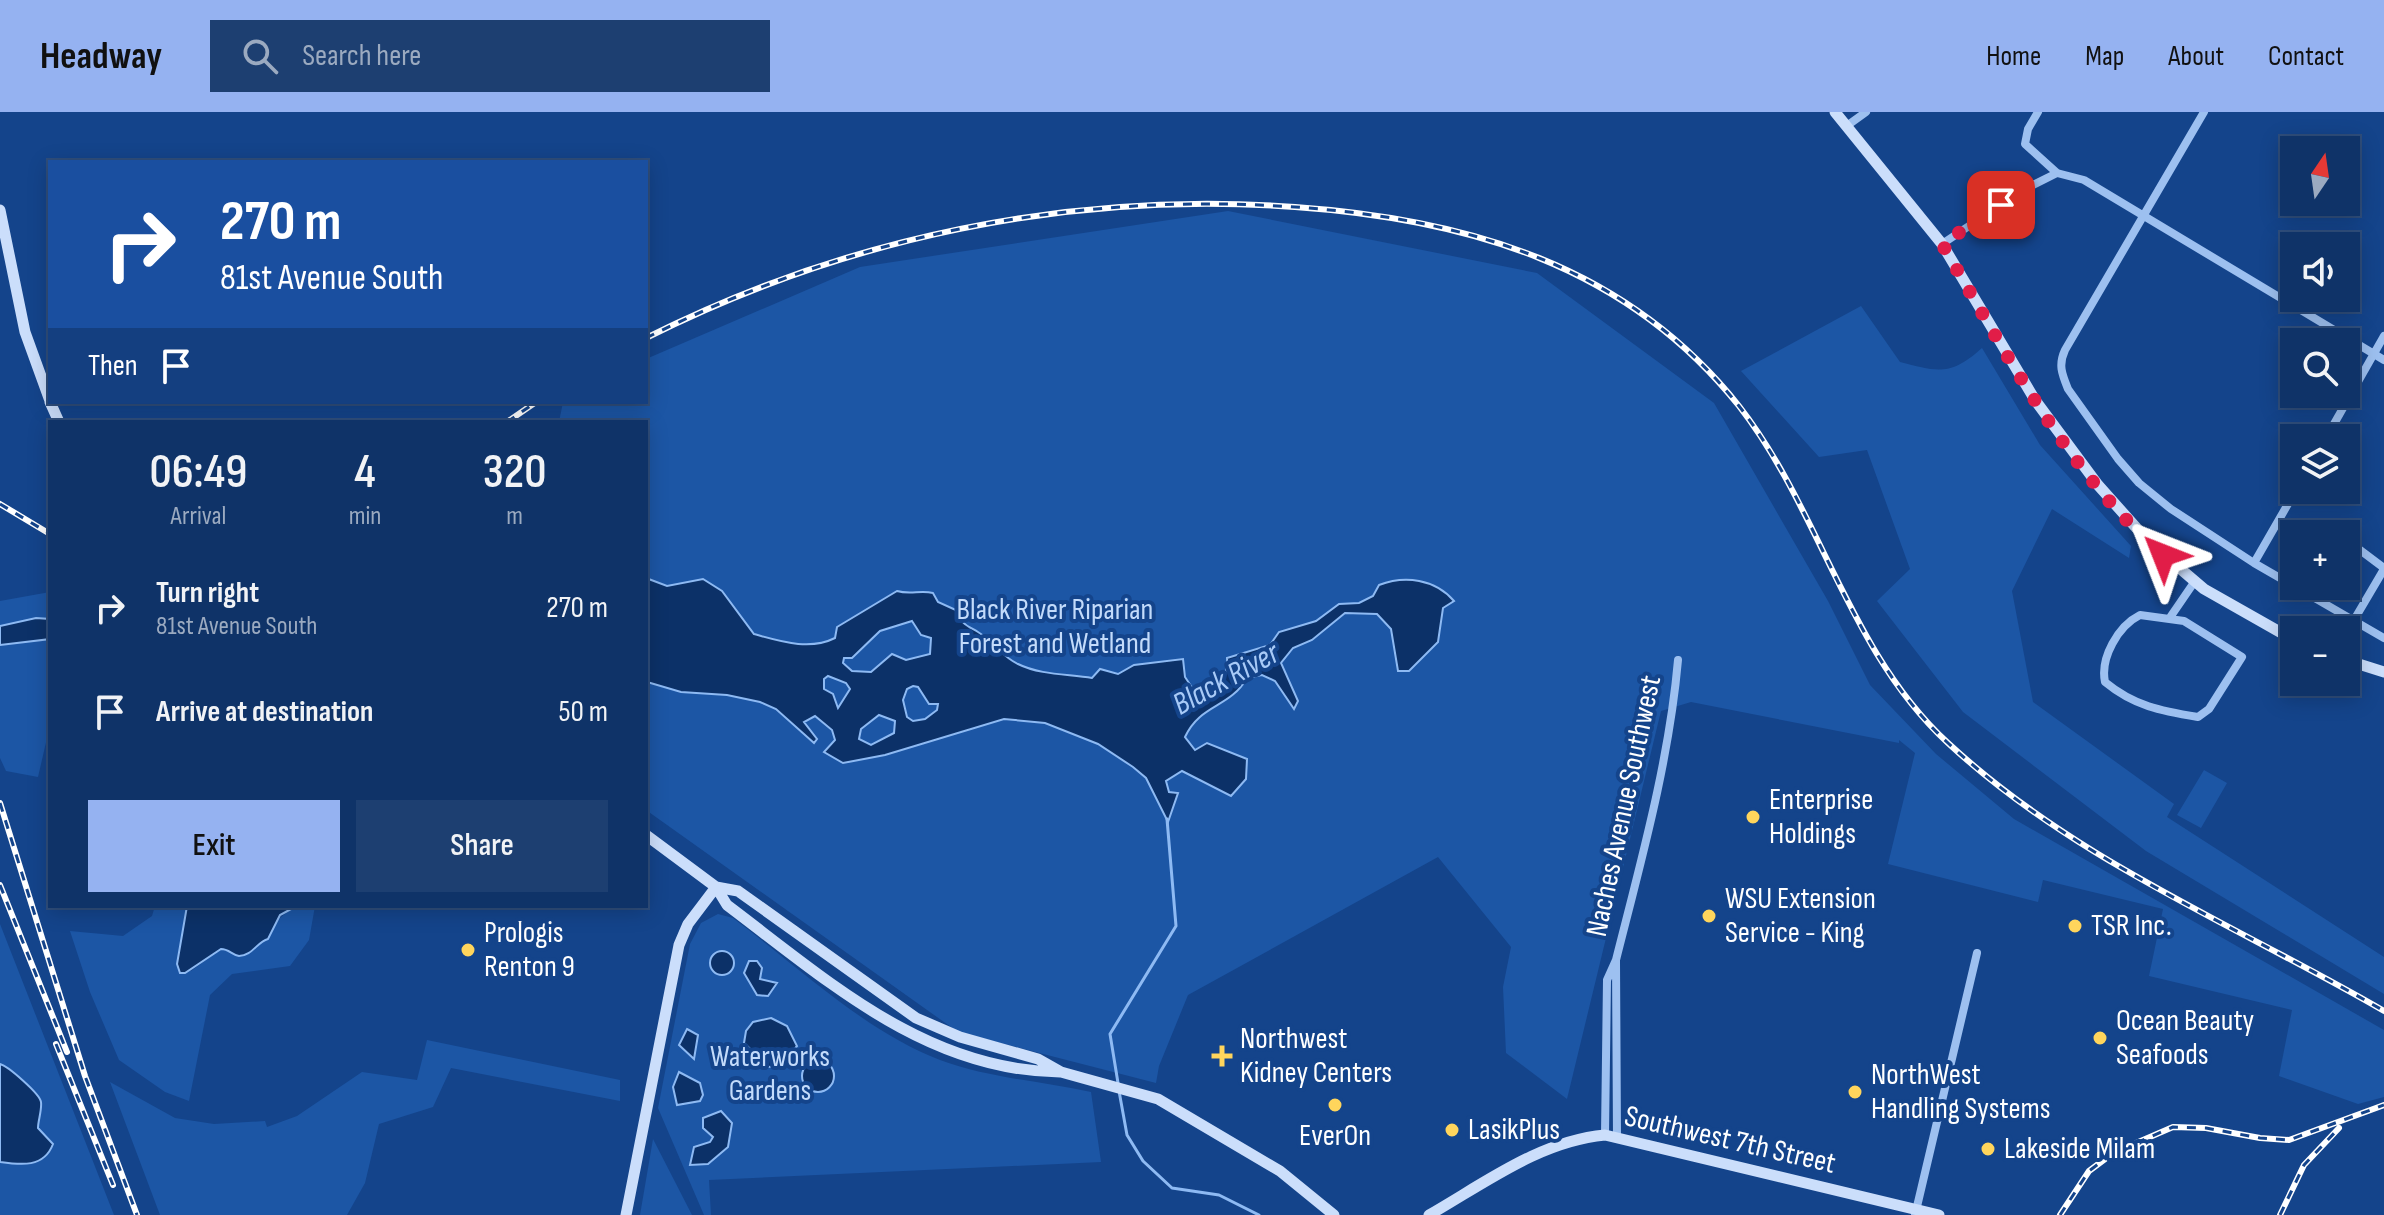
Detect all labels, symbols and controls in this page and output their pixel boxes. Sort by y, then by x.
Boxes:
search box [210,20,770,92]
text: Headway [40,34,162,79]
icon: search [238,34,282,78]
text: Search here [302,38,421,74]
text: Home [1986,40,2041,73]
text: Map [2085,40,2124,73]
text: About [2168,40,2224,73]
text: Contact [2268,40,2344,73]
north arrow [2280,136,2360,216]
map controls [2280,136,2360,696]
pin [1967,171,2035,239]
icon: arrive [1979,183,2023,227]
text: 270 m [220,189,341,256]
icon: right [88,192,192,296]
button: sound [2280,232,2360,312]
text: 81st Avenue South [220,257,444,300]
button: search [2280,328,2360,408]
icon: arrive [154,344,198,388]
text: Then [88,348,138,384]
button: layers [2280,424,2360,504]
text: 06:49 [149,444,247,501]
text: 4 [354,444,376,501]
text: 320 [483,444,547,501]
text: Arrival [170,501,226,532]
text: min [349,501,381,532]
text: m [506,501,523,532]
position arrow [2121,513,2205,597]
button: + [2280,520,2360,600]
text: Turn right [156,575,259,611]
icon: right [88,586,132,630]
text: 270 m [546,590,608,626]
park label: Black River Riparian Forest and Wetland [957,592,1153,662]
text: 81st Avenue South [156,611,317,642]
button: − [2280,616,2360,696]
water label: Black River [1166,633,1287,724]
street label: Naches Avenue Southwest [1579,672,1669,940]
icon: arrive [88,690,132,734]
text: Arrive at destination [156,694,373,730]
text: 50 m [559,694,608,730]
place label: Enterprise Holdings [1769,782,1873,852]
button: Exit [88,800,340,892]
button: Share [356,800,608,892]
marker: Enterprise Holdings [1744,808,1762,826]
place label: WSU Extension Service - King [1725,881,1876,951]
marker: WSU Extension Service - King [1700,907,1718,925]
place label: TSR Inc. [2091,908,2172,944]
place label: Prologis Renton 9 [484,915,575,985]
marker: TSR Inc. [2066,917,2084,935]
marker: Prologis Renton 9 [459,941,477,959]
place label: Ocean Beauty Seafoods [2116,1003,2255,1073]
place label: Northwest Kidney Centers [1240,1021,1392,1091]
marker: Ocean Beauty Seafoods [2091,1029,2109,1047]
park label: Waterworks Gardens [710,1039,830,1109]
marker: Northwest Kidney Centers [1211,1045,1233,1067]
place label: NorthWest Handling Systems [1871,1057,2051,1127]
marker: NorthWest Handling Systems [1846,1083,1864,1101]
marker: EverOn [1326,1096,1344,1114]
street label: Southwest 7th Street [1621,1098,1839,1182]
place label: LasikPlus [1468,1112,1560,1148]
place label: EverOn [1299,1118,1371,1154]
marker: LasikPlus [1443,1121,1461,1139]
place label: Lakeside Milam [2004,1131,2155,1167]
marker: Lakeside Milam [1979,1140,1997,1158]

